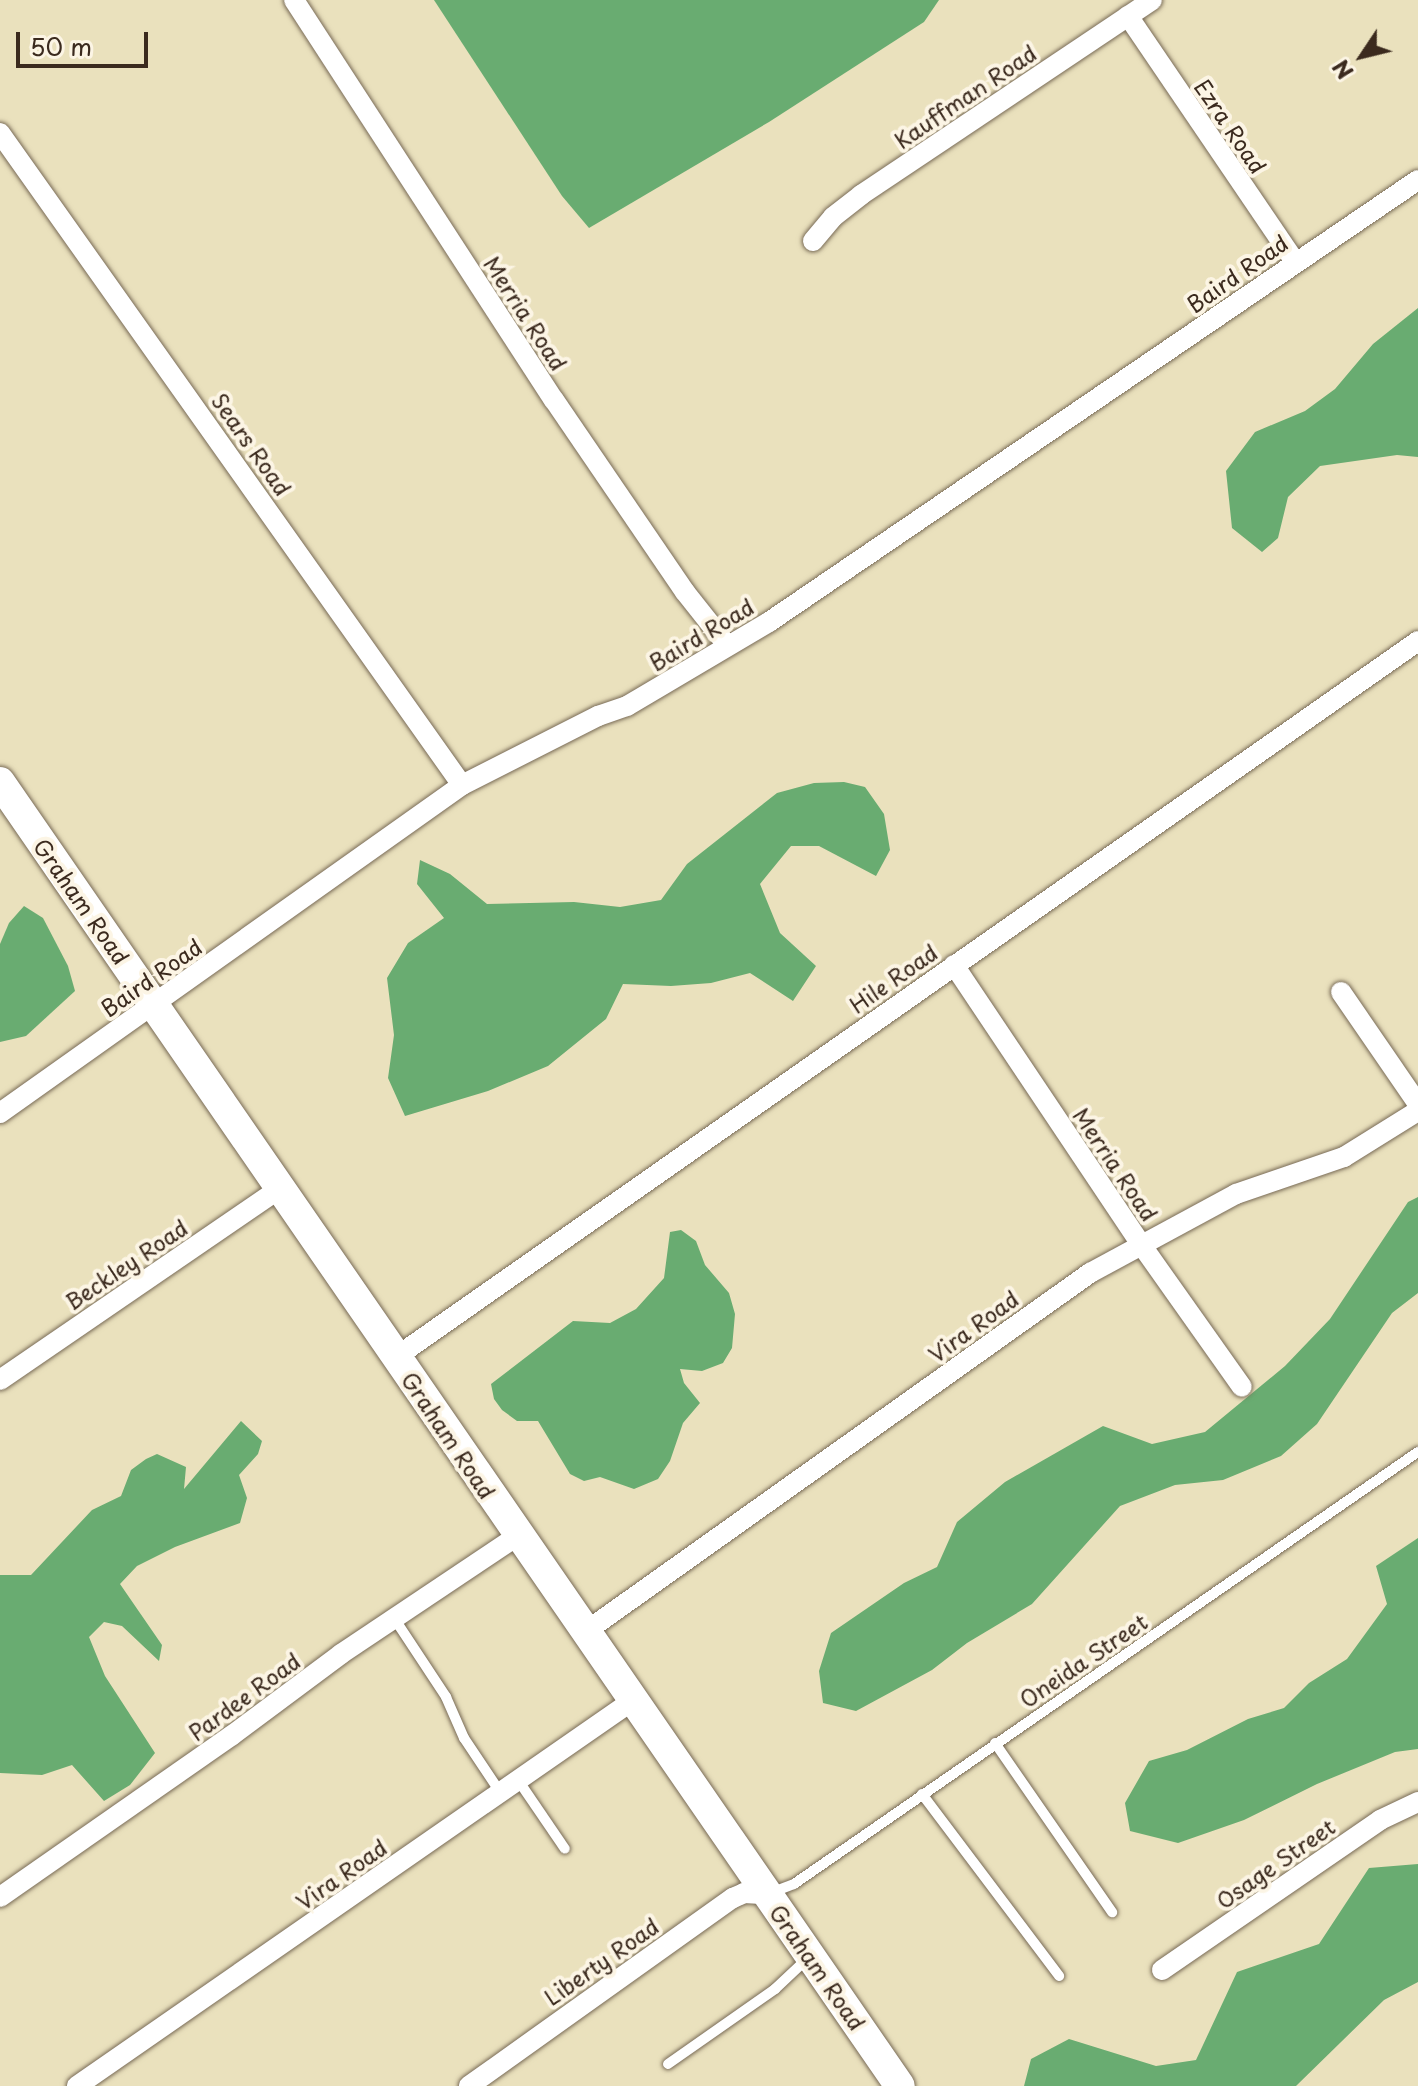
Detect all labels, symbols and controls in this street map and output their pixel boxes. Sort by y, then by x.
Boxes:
scale bar [20,16,152,66]
north arrow [1322,16,1402,96]
text: 50 m [30,28,92,64]
street label: Kauffman Road [889,39,1041,153]
text: N [1323,53,1360,87]
street label: Ezra Road [1190,74,1272,178]
street label: Baird Road [1181,228,1293,318]
street label: Merria Road [479,250,573,376]
street label: Sears Road [207,388,297,500]
street label: Baird Road [644,592,758,676]
street label: Graham Road [29,833,135,969]
street label: Baird Road [95,932,207,1022]
street label: Hile Road [844,938,942,1018]
street label: Merria Road [1068,1102,1164,1226]
street label: Beckley Road [59,1213,193,1315]
street label: Vira Road [923,1284,1023,1368]
street label: Graham Road [397,1366,501,1504]
street label: Oneida Street [1015,1608,1151,1712]
street label: Pardee Road [183,1647,305,1745]
street label: Osage Street [1211,1813,1339,1913]
street label: Vira Road [290,1833,392,1915]
street label: Graham Road [765,1899,871,2035]
street label: Liberty Road [538,1911,664,2011]

